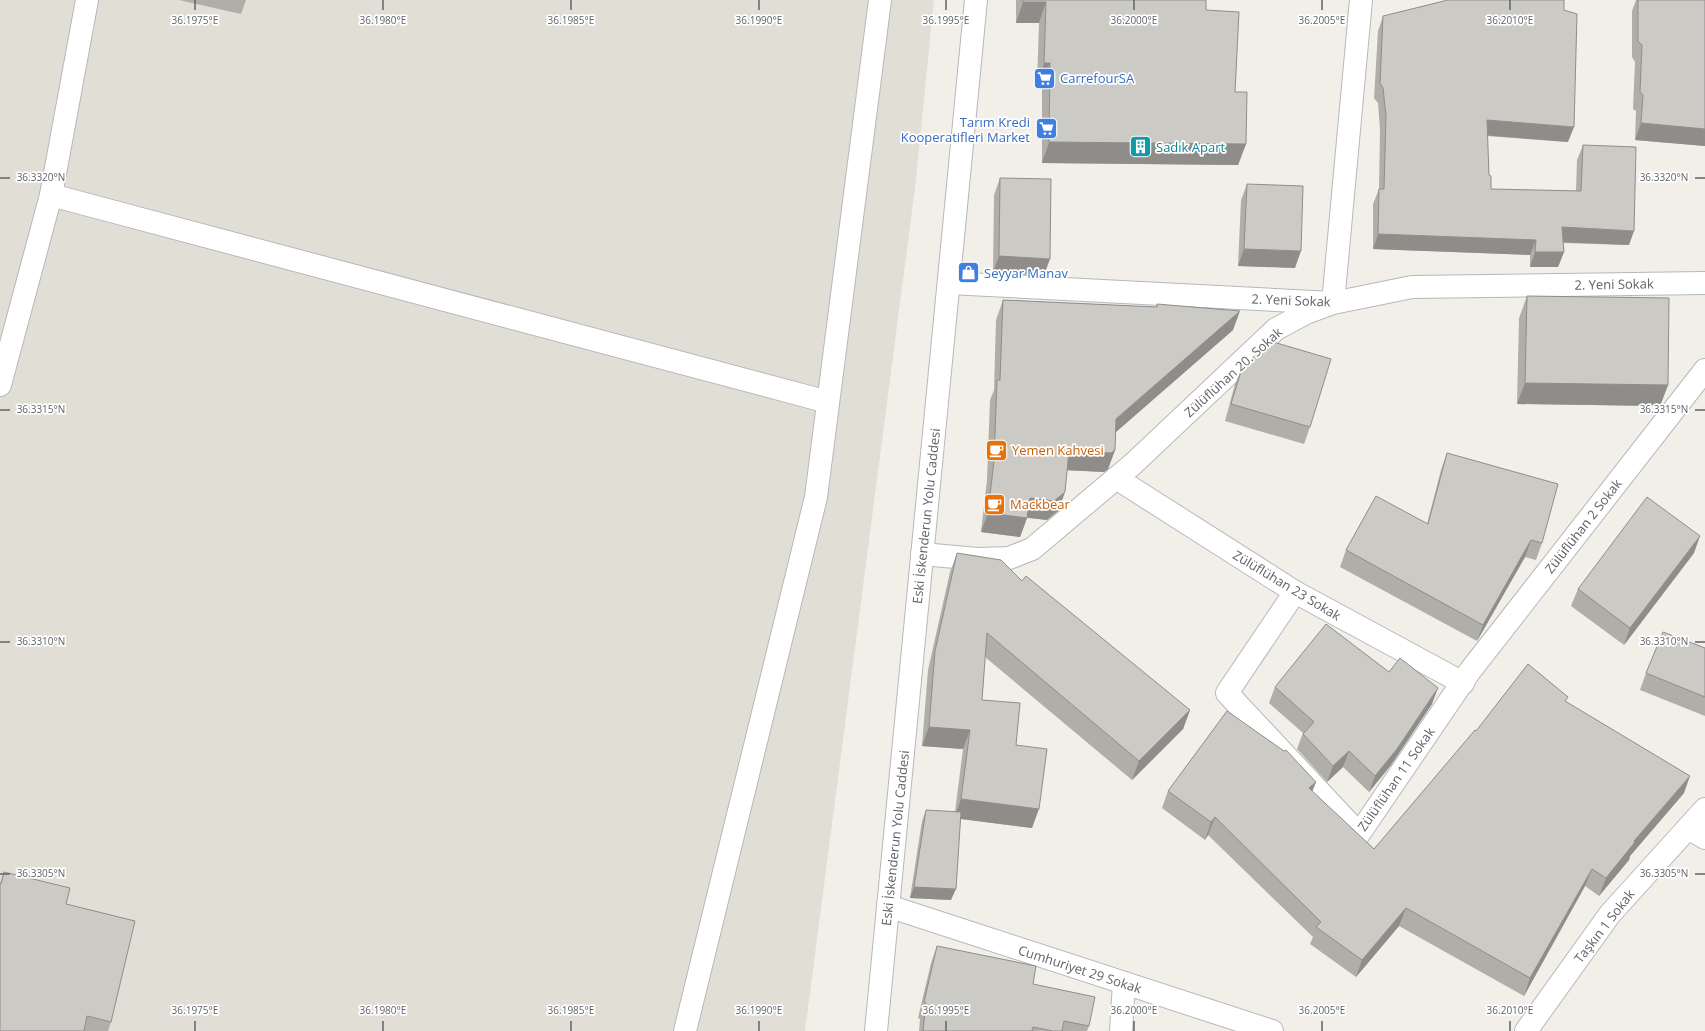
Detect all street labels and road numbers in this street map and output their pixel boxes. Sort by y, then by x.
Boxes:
street label: 2. Yeni Sokak [1574,274,1654,294]
street label: 2. Yeni Sokak [1251,290,1331,310]
street label: Zülüflühan 20. Sokak [1180,323,1286,421]
street label: Eski İskenderun Yolu Caddesi [908,427,944,605]
street label: Zülüflühan 2 Sokak [1540,475,1626,577]
street label: Zülüflühan 23 Sokak [1230,546,1344,624]
street label: Zülüflühan 11 Sokak [1353,723,1439,835]
street label: Eski İskenderun Yolu Caddesi [877,749,913,927]
street label: Taşkın 1 Sokak [1570,885,1638,966]
street label: Cumhuriyet 29 Sokak [1016,941,1144,997]

